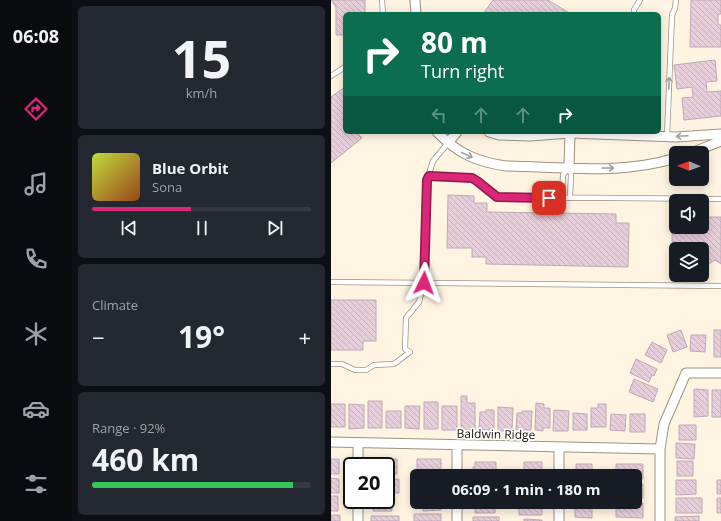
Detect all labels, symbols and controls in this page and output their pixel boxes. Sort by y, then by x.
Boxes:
text: 15 [172,22,231,93]
text: 80 m [421,23,488,61]
text: 06:08 [13,24,59,48]
icon: right [355,28,407,80]
text: Turn right [421,59,504,83]
one-way arrow [666,77,673,90]
text: km/h [186,84,217,102]
icon: directions [22,95,50,123]
icon: left [428,104,450,126]
icon: ahead [470,104,492,126]
icon: ahead [512,104,534,126]
icon: right [554,104,576,126]
one-way arrow [676,133,689,140]
north arrow [669,146,709,186]
map controls [669,146,709,282]
one-way arrow [461,152,473,159]
text: Blue Orbit [152,158,229,178]
one-way arrow [601,165,614,172]
icon: music [22,170,50,198]
text: Sona [152,178,182,196]
pin [532,181,566,215]
icon: arrive [538,187,560,209]
button: sound [669,194,709,234]
icon: previous [118,217,140,239]
icon: pause [191,217,213,239]
icon: next [264,217,286,239]
button: layers [669,242,709,282]
icon: phone [22,245,50,273]
position arrow [403,262,445,304]
text: Climate [92,296,138,314]
text: 19° [178,316,225,357]
icon: climate [22,320,50,348]
text: − [92,322,105,352]
text: + [298,322,311,352]
icon: car [22,395,50,423]
text: Range · 92% [92,419,165,437]
street label: Baldwin Ridge [457,425,536,443]
text: 460 km [92,439,199,480]
speed limit sign: 20 [343,457,395,509]
icon: filters [22,470,50,498]
text: 06:09 · 1 min · 180 m [452,479,600,499]

